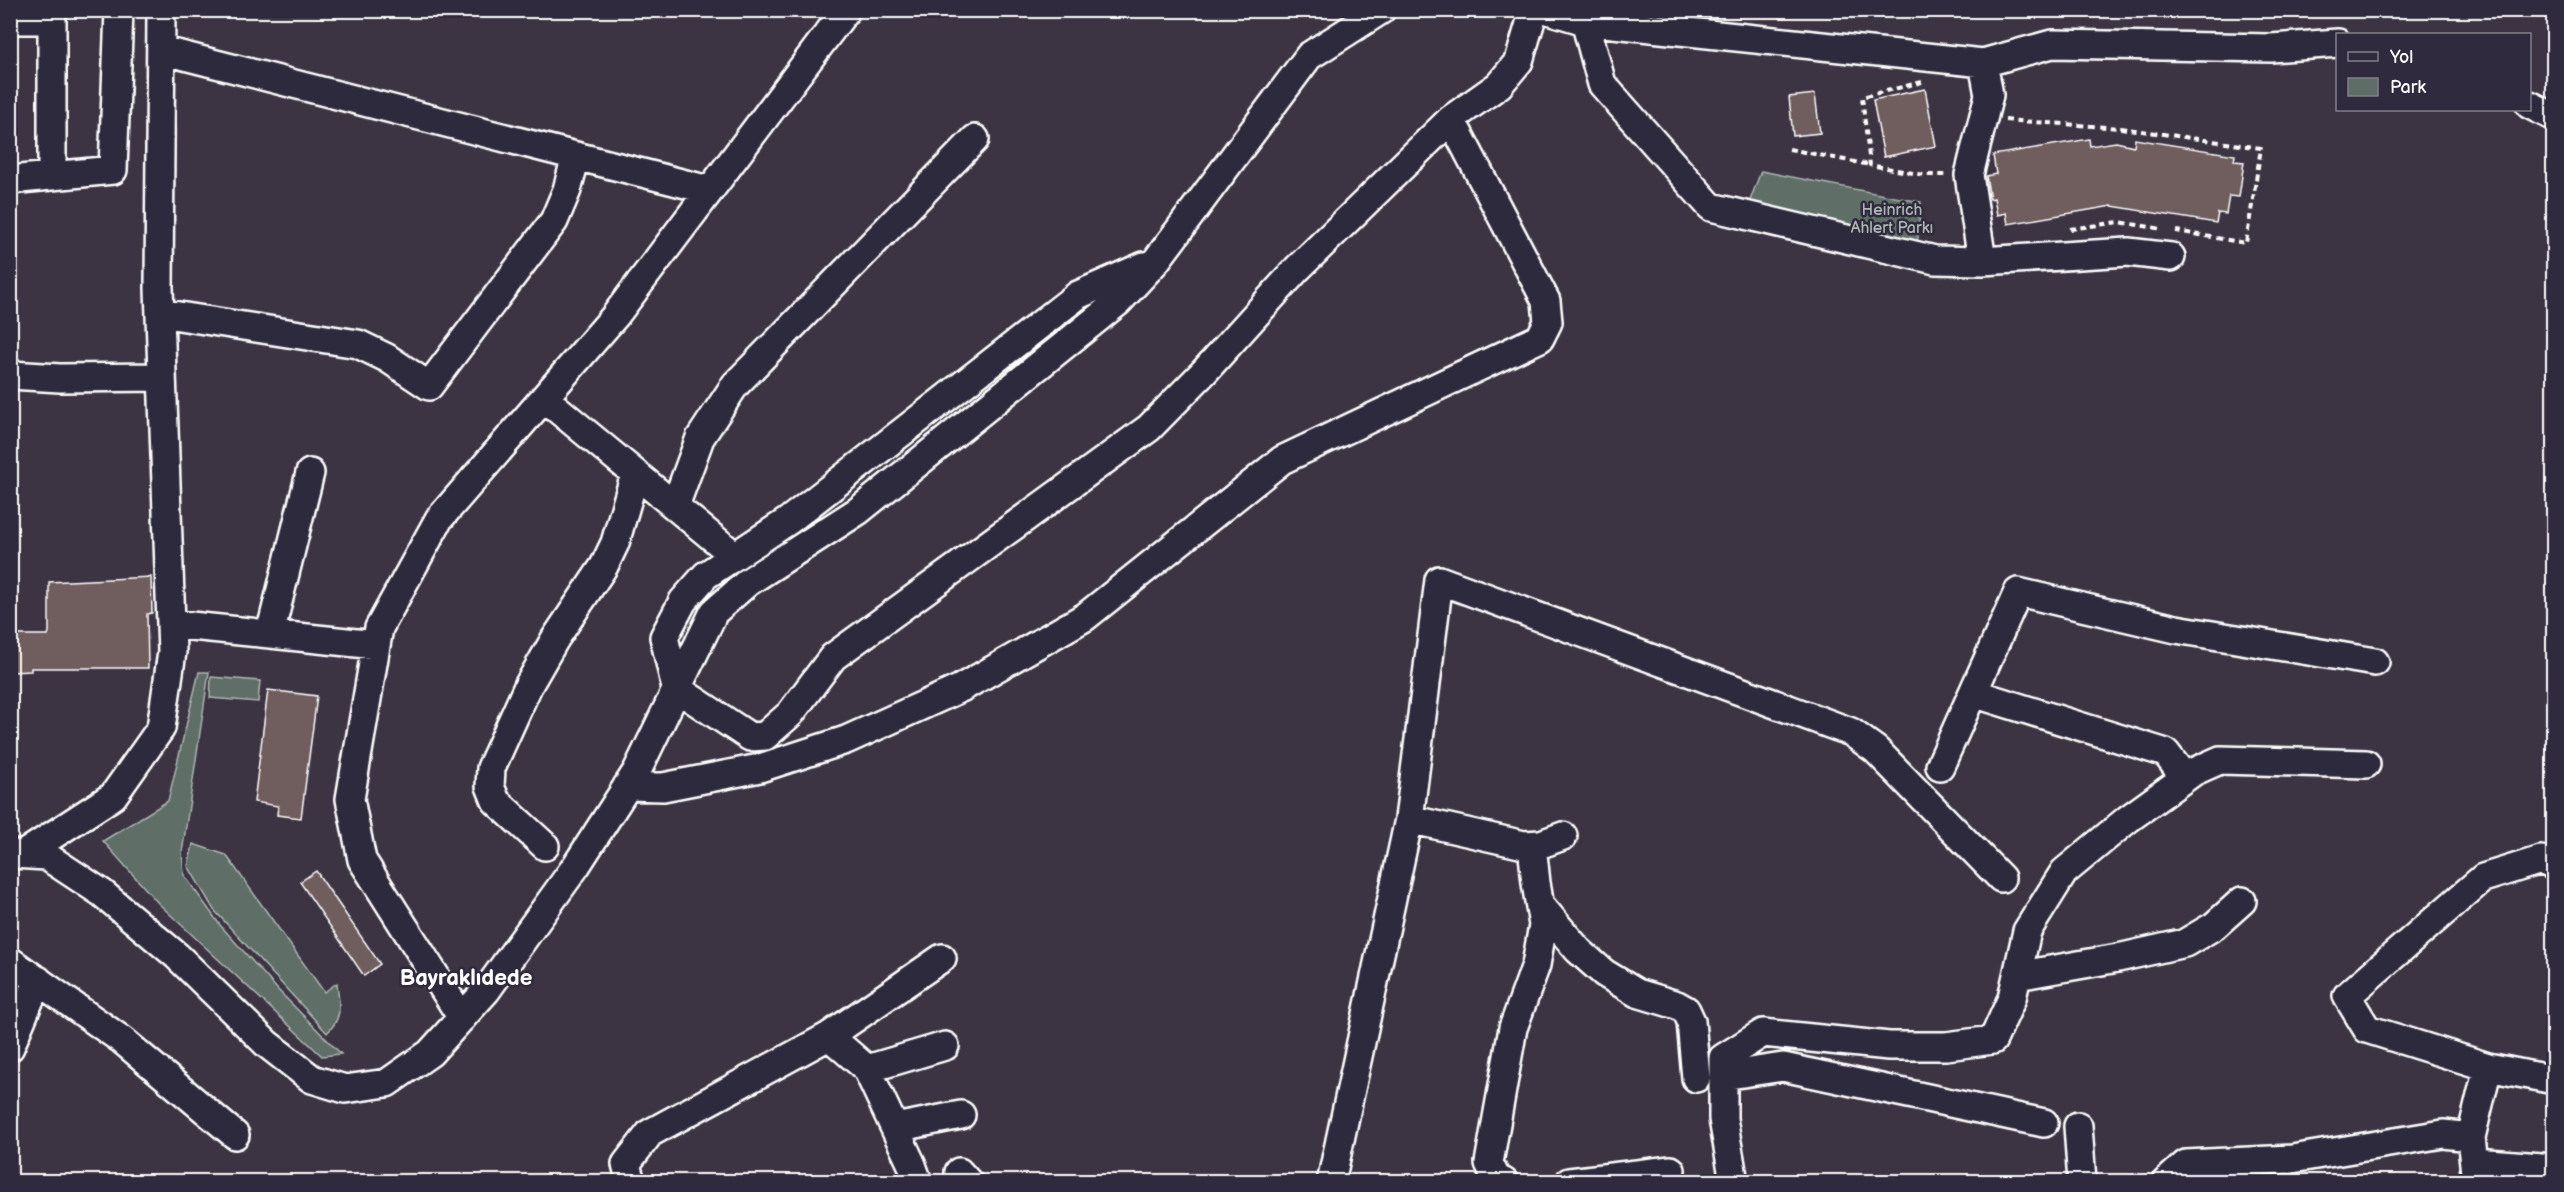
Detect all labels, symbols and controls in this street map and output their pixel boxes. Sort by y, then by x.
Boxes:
legend [2336,33,2531,111]
text: Yol [2389,47,2413,68]
text: Park [2390,77,2426,98]
park label: Heinrich Ahlert Parkı [1851,201,1933,238]
district label: Bayraklıdede [400,965,532,992]

